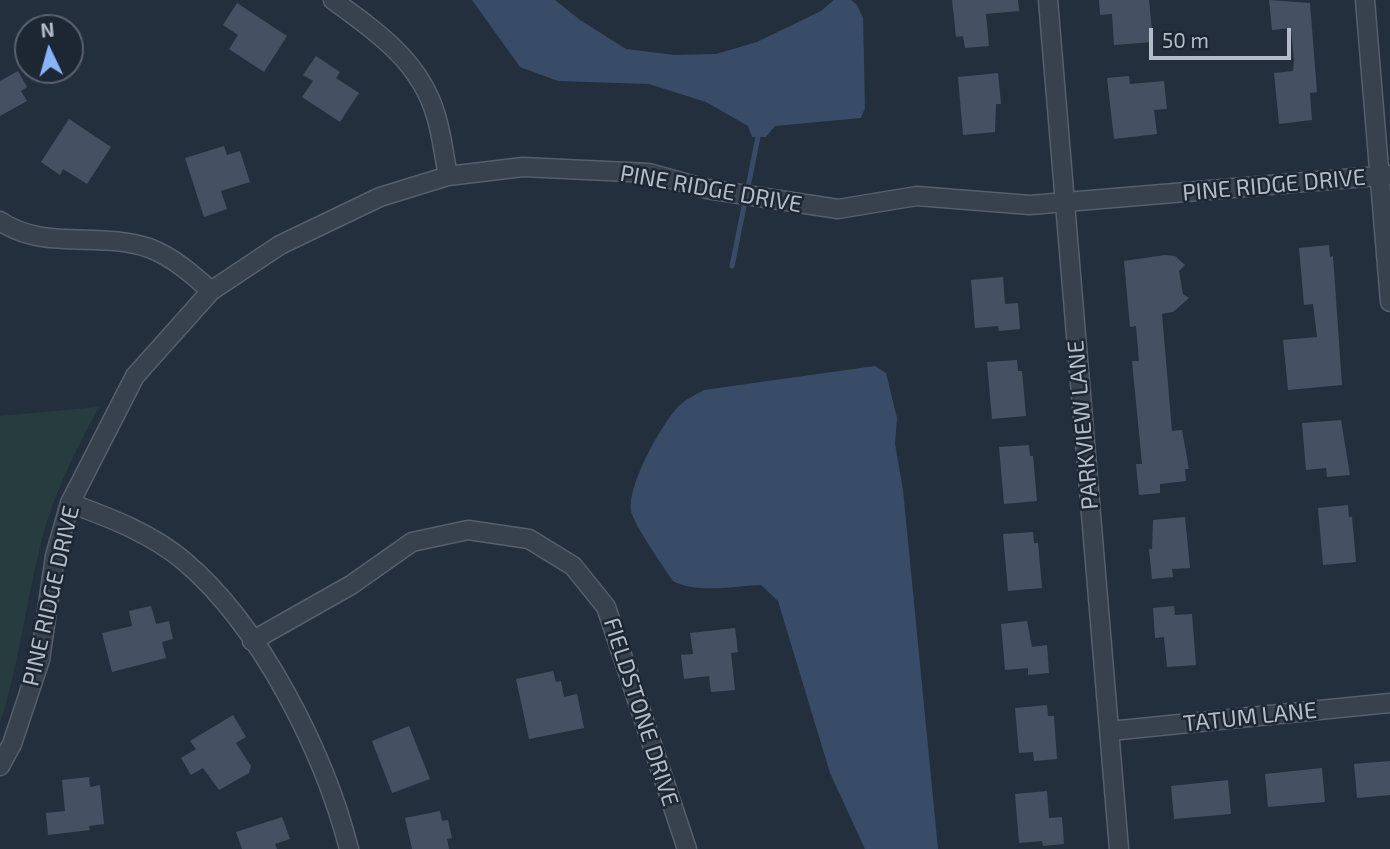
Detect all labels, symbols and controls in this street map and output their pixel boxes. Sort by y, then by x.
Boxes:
north arrow [14,14,84,84]
scale bar [1152,14,1294,58]
text: N [39,18,55,42]
text: 50 m [1162,27,1209,52]
street label: PINE RIDGE DRIVE [618,159,804,219]
street label: PINE RIDGE DRIVE [1181,163,1367,207]
street label: PARKVIEW LANE [1062,339,1104,511]
street label: PINE RIDGE DRIVE [17,503,85,689]
street label: FIELDSTONE DRIVE [598,614,684,810]
street label: TATUM LANE [1182,696,1318,738]

